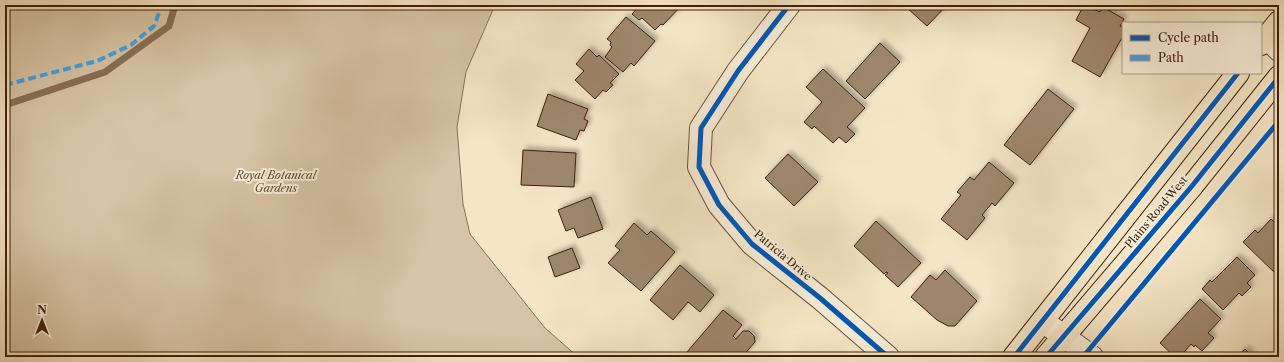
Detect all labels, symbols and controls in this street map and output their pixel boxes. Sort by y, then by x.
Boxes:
legend [1122,22,1262,74]
text: Cycle path [1158,30,1219,45]
text: Path [1158,50,1184,65]
park label: Royal Botanical Gardens [235,168,318,195]
street label: Plains Road West [1122,173,1190,251]
street label: Patricia Drive [751,227,815,283]
north arrow [22,300,62,340]
text: N [37,303,47,317]

